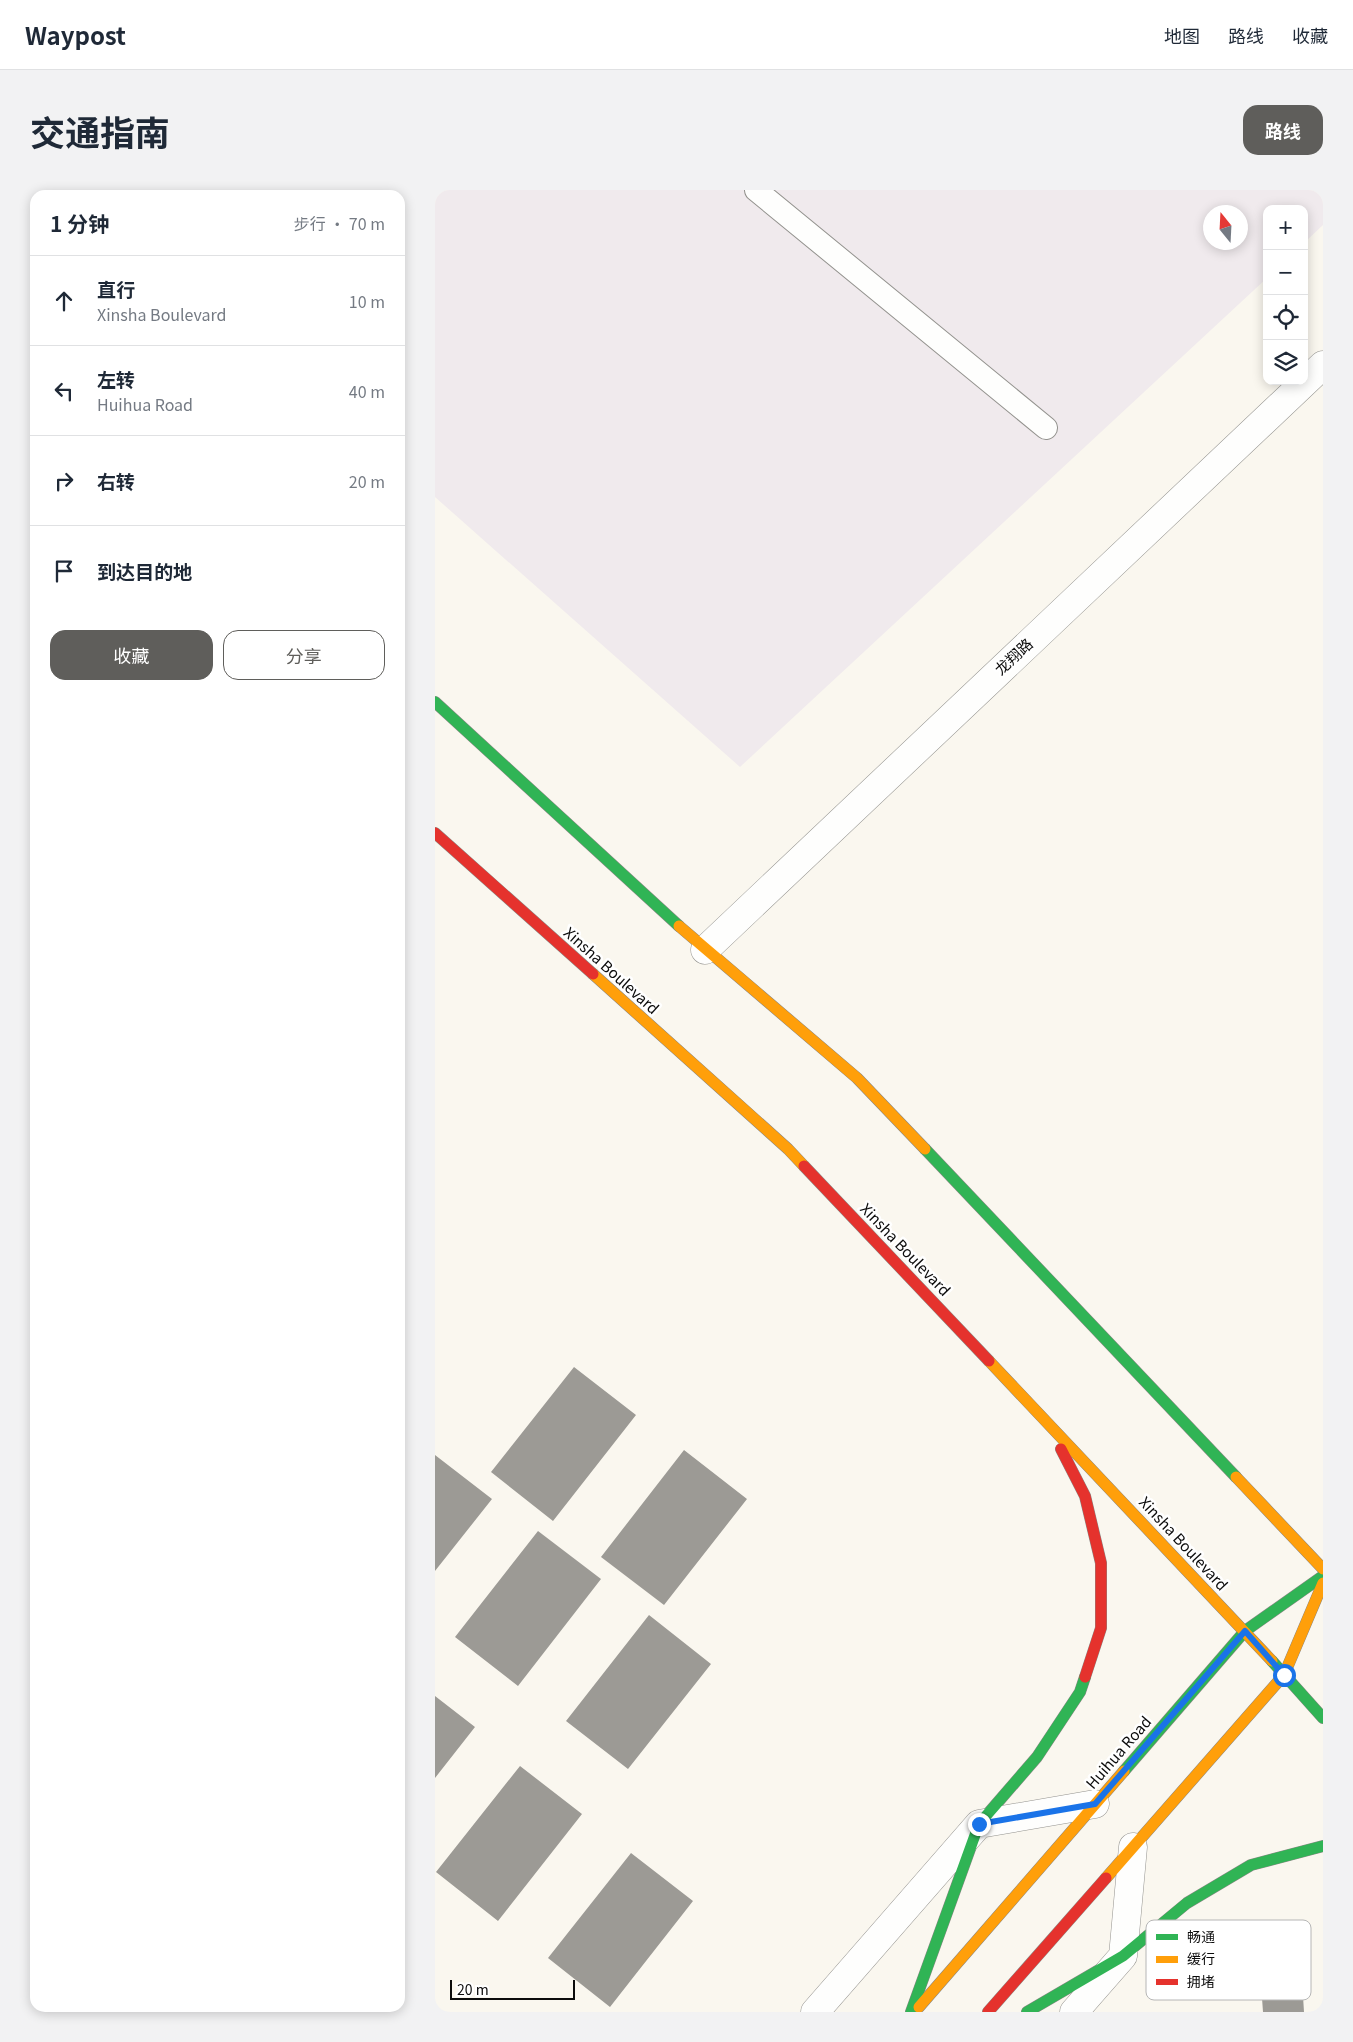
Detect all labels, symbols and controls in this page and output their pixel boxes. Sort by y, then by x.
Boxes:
text: Waypost [25,17,126,52]
text: 地图 [1164,22,1200,48]
text: 路线 [1228,22,1264,48]
text: 收藏 [1292,22,1328,48]
text: 交通指南 [30,105,170,156]
button: 路线 [1243,105,1323,155]
north arrow [1203,205,1248,250]
map controls [1263,205,1308,385]
button: + [1263,205,1308,250]
text: 1 分钟 [50,208,109,238]
text: 步行 · 70 m [294,211,385,235]
button: − [1263,250,1308,295]
text: 直行 [97,275,135,302]
icon: ahead [50,287,78,315]
text: 10 m [349,289,385,313]
button: locate [1263,295,1308,340]
text: Xinsha Boulevard [97,302,226,326]
button: layers [1263,340,1308,385]
text: 左转 [97,365,135,392]
icon: left [50,377,78,405]
text: 40 m [349,379,385,403]
text: Huihua Road [97,392,193,416]
icon: right [50,467,78,495]
text: 右转 [97,467,135,494]
text: 20 m [349,469,385,493]
icon: arrive [50,557,78,585]
text: 到达目的地 [97,557,192,584]
button: 收藏 [50,630,213,680]
button: 分享 [223,630,385,680]
street label: 龙翔路 [989,633,1037,679]
street label: Xinsha Boulevard [560,922,664,1018]
street label: Xinsha Boulevard [856,1198,956,1300]
street label: Xinsha Boulevard [1135,1491,1233,1594]
route start [1273,1664,1296,1687]
street label: Huihua Road [1080,1711,1155,1793]
route end [968,1813,991,1836]
legend [1146,1920,1311,2000]
text: 畅通 [1187,1926,1215,1946]
text: 缓行 [1187,1948,1215,1968]
text: 拥堵 [1187,1971,1215,1991]
scale bar [450,1977,575,2000]
text: 20 m [457,1979,489,1999]

